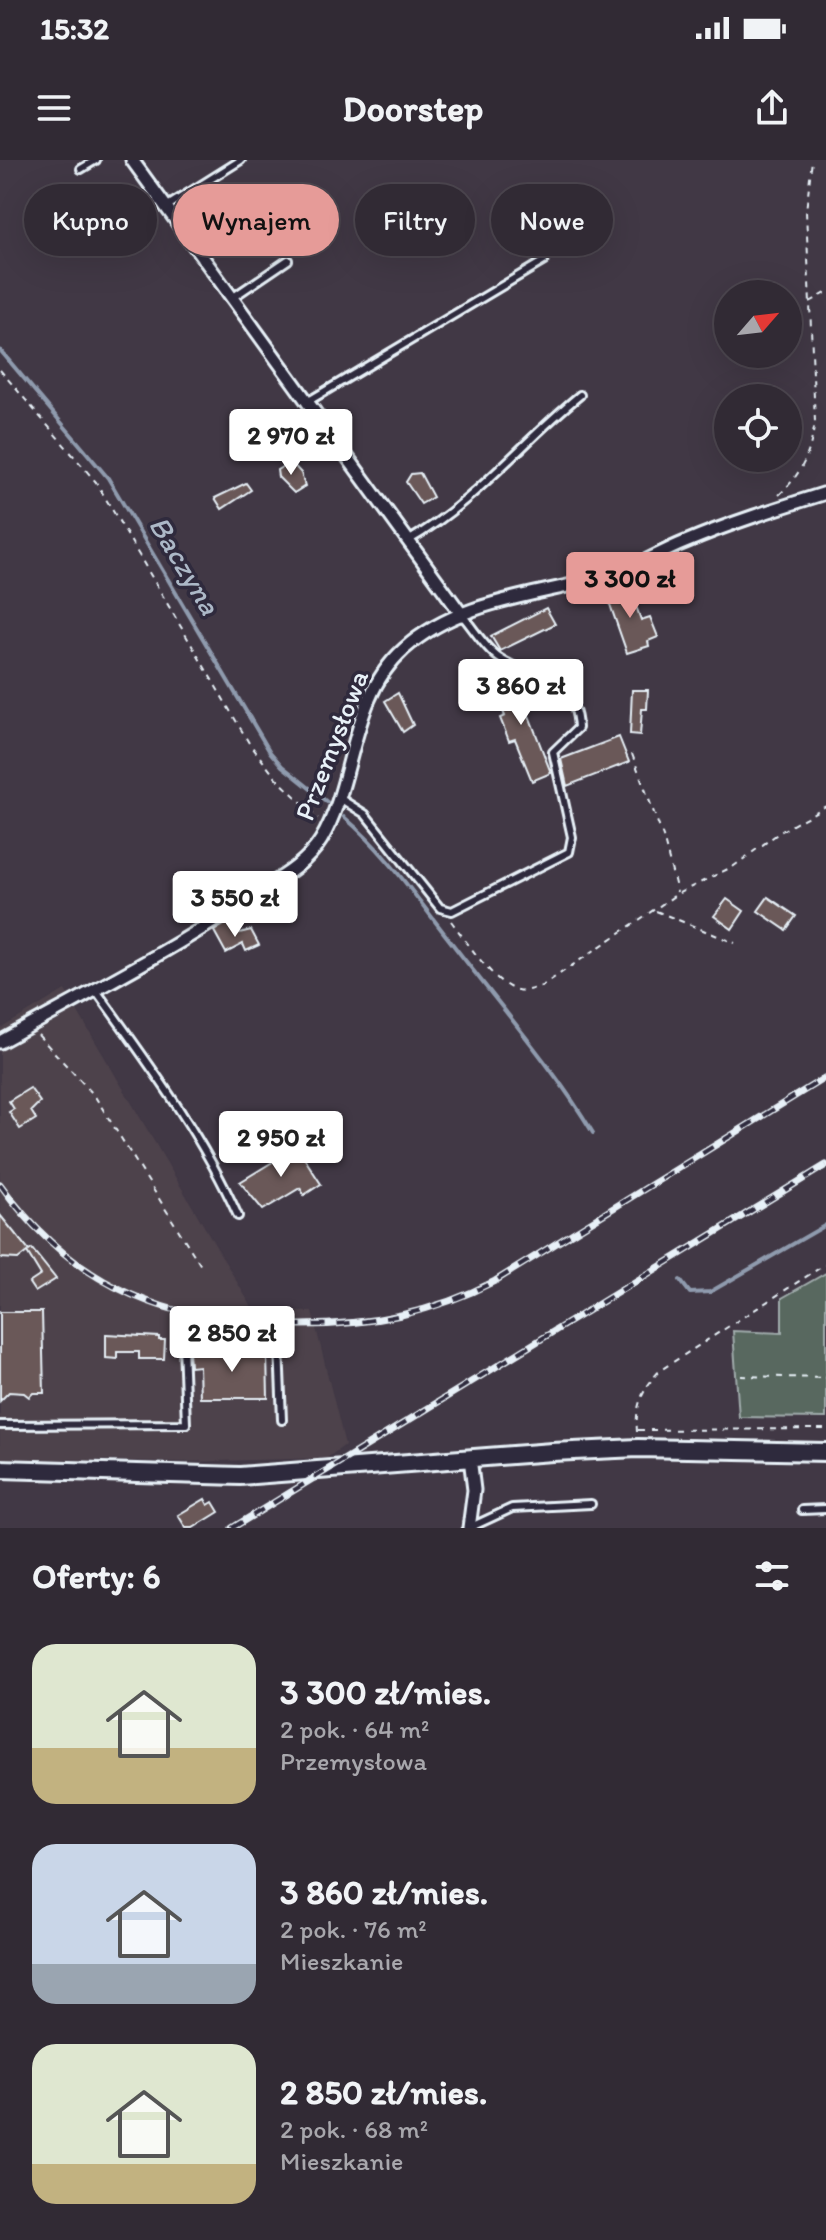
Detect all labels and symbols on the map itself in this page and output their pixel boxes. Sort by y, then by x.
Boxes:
north arrow [714,280,802,368]
pin: 2 970 zł [208,409,374,477]
water label: Baczyna [141,509,229,622]
pin: 3 300 zł [547,552,713,620]
pin: 3 860 zł [438,659,604,727]
street label: Przemysłowa [287,665,375,825]
pin: 3 550 zł [152,871,318,939]
pin: 2 950 zł [198,1111,364,1179]
pin: 2 850 zł [149,1306,315,1374]

